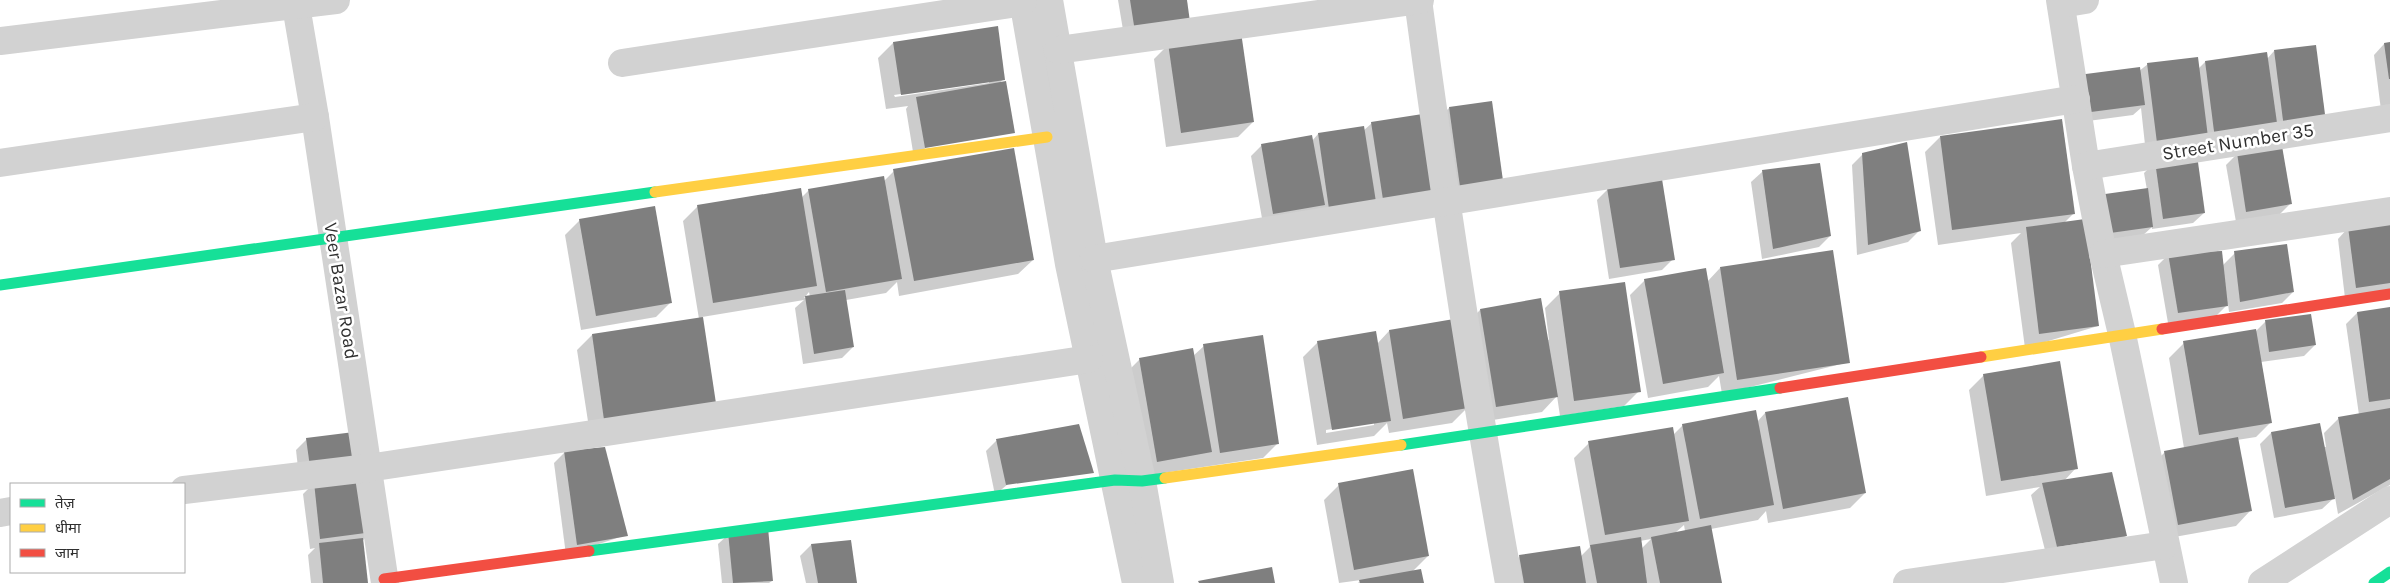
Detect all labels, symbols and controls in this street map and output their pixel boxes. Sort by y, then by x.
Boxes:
street label: Street Number 35 [2161,119,2315,165]
street label: Veer Bazar Road [319,221,363,361]
legend [10,483,185,573]
text: तेज़ [55,494,76,512]
text: धीमा [55,519,82,537]
text: जाम [55,544,80,562]

